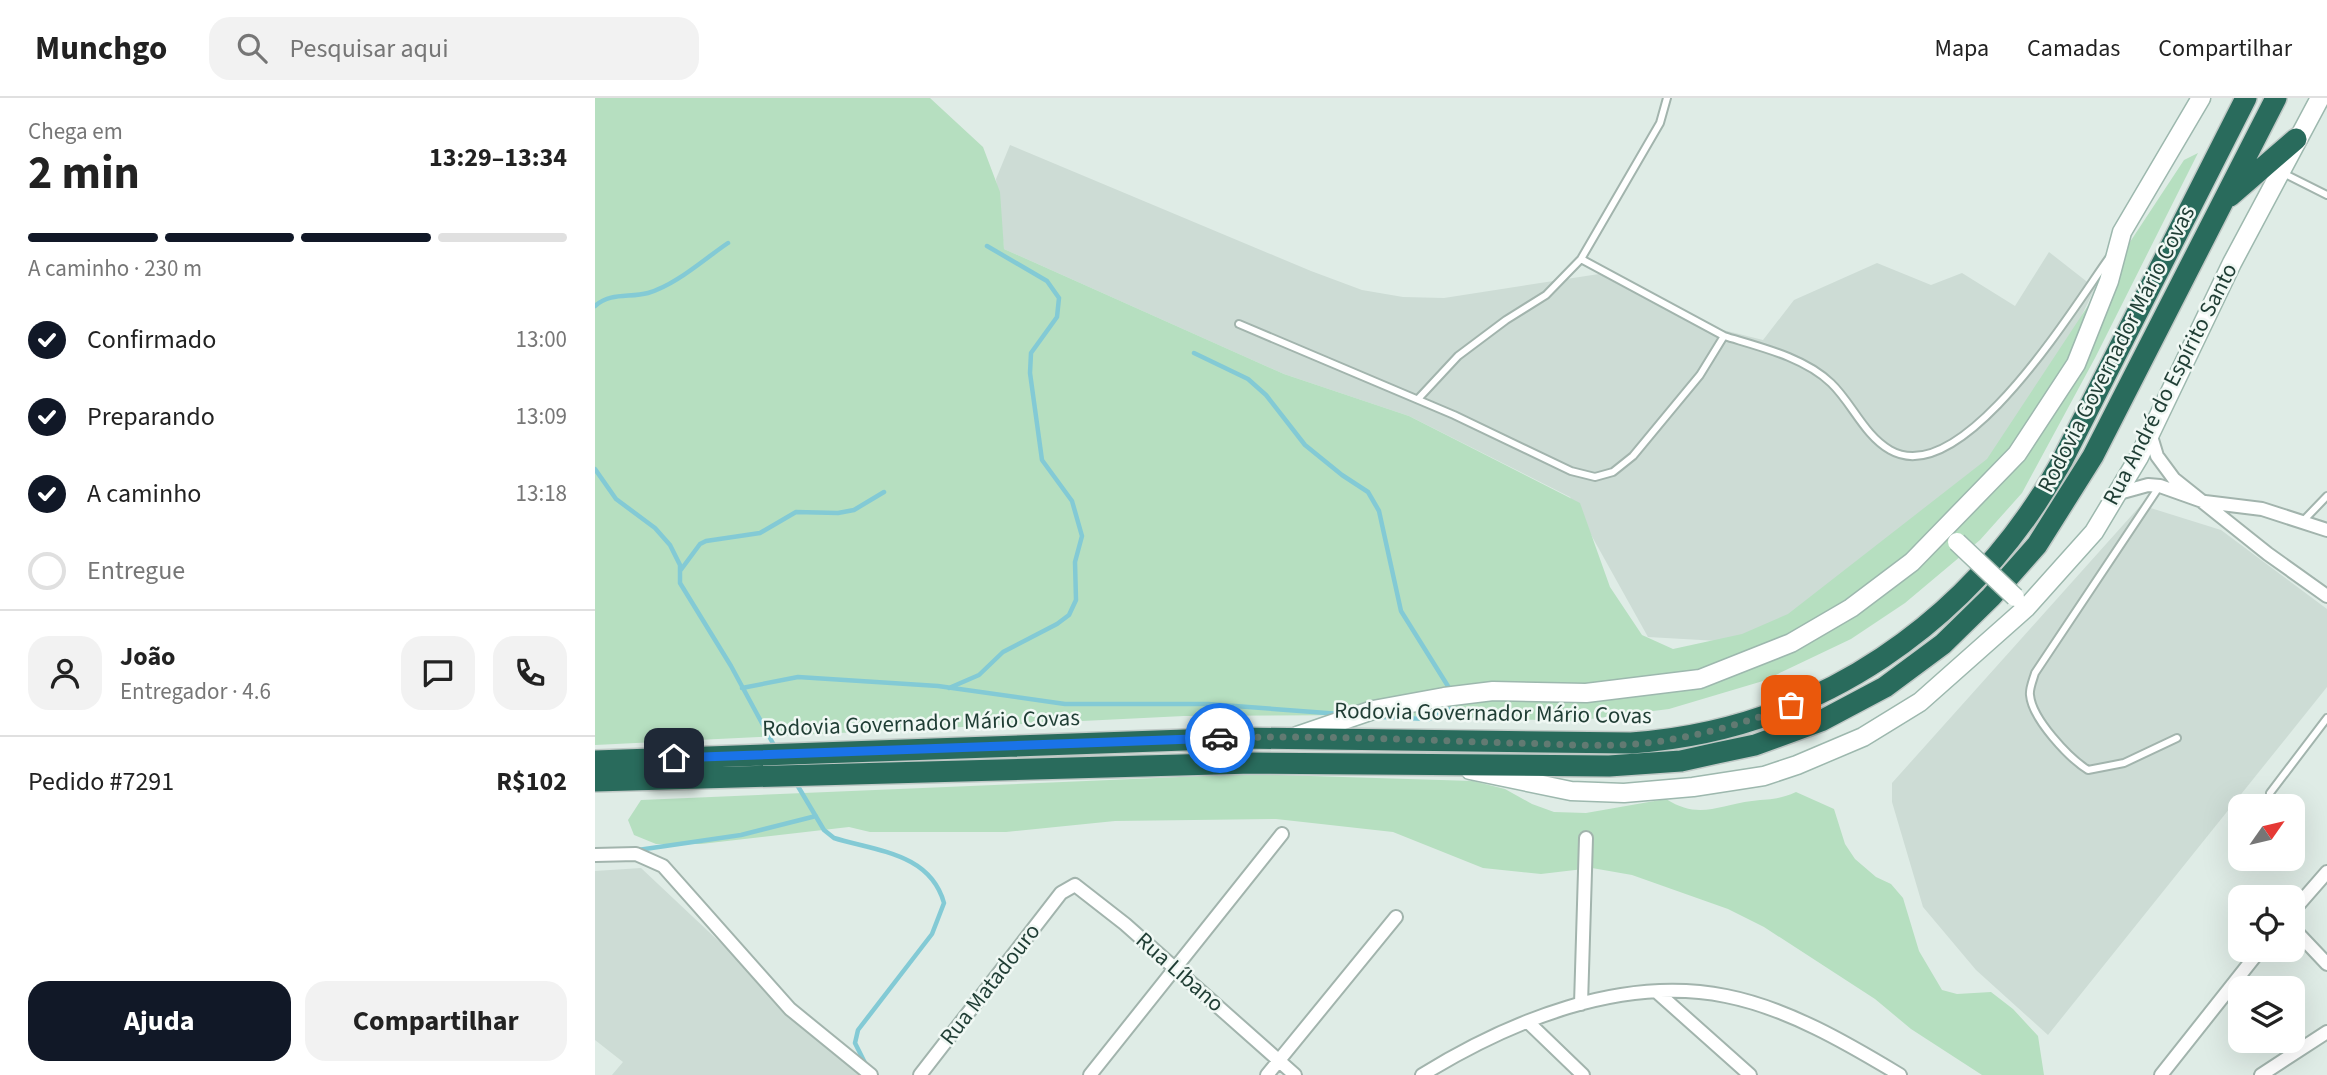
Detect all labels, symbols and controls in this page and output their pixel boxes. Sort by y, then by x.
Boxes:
search box [209,17,699,80]
text: Munchgo [35,25,167,72]
icon: search [233,29,271,67]
text: Pesquisar aqui [289,30,449,67]
text: Mapa [1934,31,1989,66]
text: Camadas [2027,31,2120,66]
text: Compartilhar [2158,31,2292,66]
text: Chega em [28,115,123,148]
text: 13:29–13:34 [429,139,567,176]
text: 2 min [28,141,140,206]
street label: Rodovia Governador Mário Covas [2029,200,2203,498]
text: A caminho · 230 m [28,252,202,285]
street label: Rua André do Espírito Santo [2094,257,2246,511]
icon: check [28,321,66,359]
text: Confirmado [87,321,216,358]
text: 13:00 [516,323,567,356]
icon: check [28,398,66,436]
text: Preparando [87,398,215,435]
text: 13:09 [516,400,567,433]
icon: check [28,475,66,513]
text: A caminho [87,475,201,512]
text: 13:18 [516,477,567,510]
text: Entregue [87,552,185,589]
button: person [28,636,102,710]
button: chat [401,636,475,710]
button: phone [493,636,567,710]
text: João [120,638,176,675]
text: Entregador · 4.6 [120,675,271,708]
pin [1761,675,1821,735]
icon: bag [1772,686,1810,724]
street label: Rodovia Governador Mário Covas [1334,694,1652,732]
street label: Rodovia Governador Mário Covas [762,701,1080,745]
courier [1185,703,1255,773]
icon: car [1201,719,1239,757]
pin [644,728,704,788]
icon: home [655,739,693,777]
text: Pedido #7291 [28,763,174,800]
text: R$102 [496,763,567,800]
north arrow [2228,794,2305,872]
map controls [2228,794,2305,1053]
button: locate [2228,885,2305,962]
street label: Rua Matadouro [932,916,1048,1052]
street label: Rua Líbano [1129,924,1231,1020]
button: layers [2228,976,2305,1053]
button: Ajuda [28,981,291,1061]
button: Compartilhar [305,981,567,1061]

